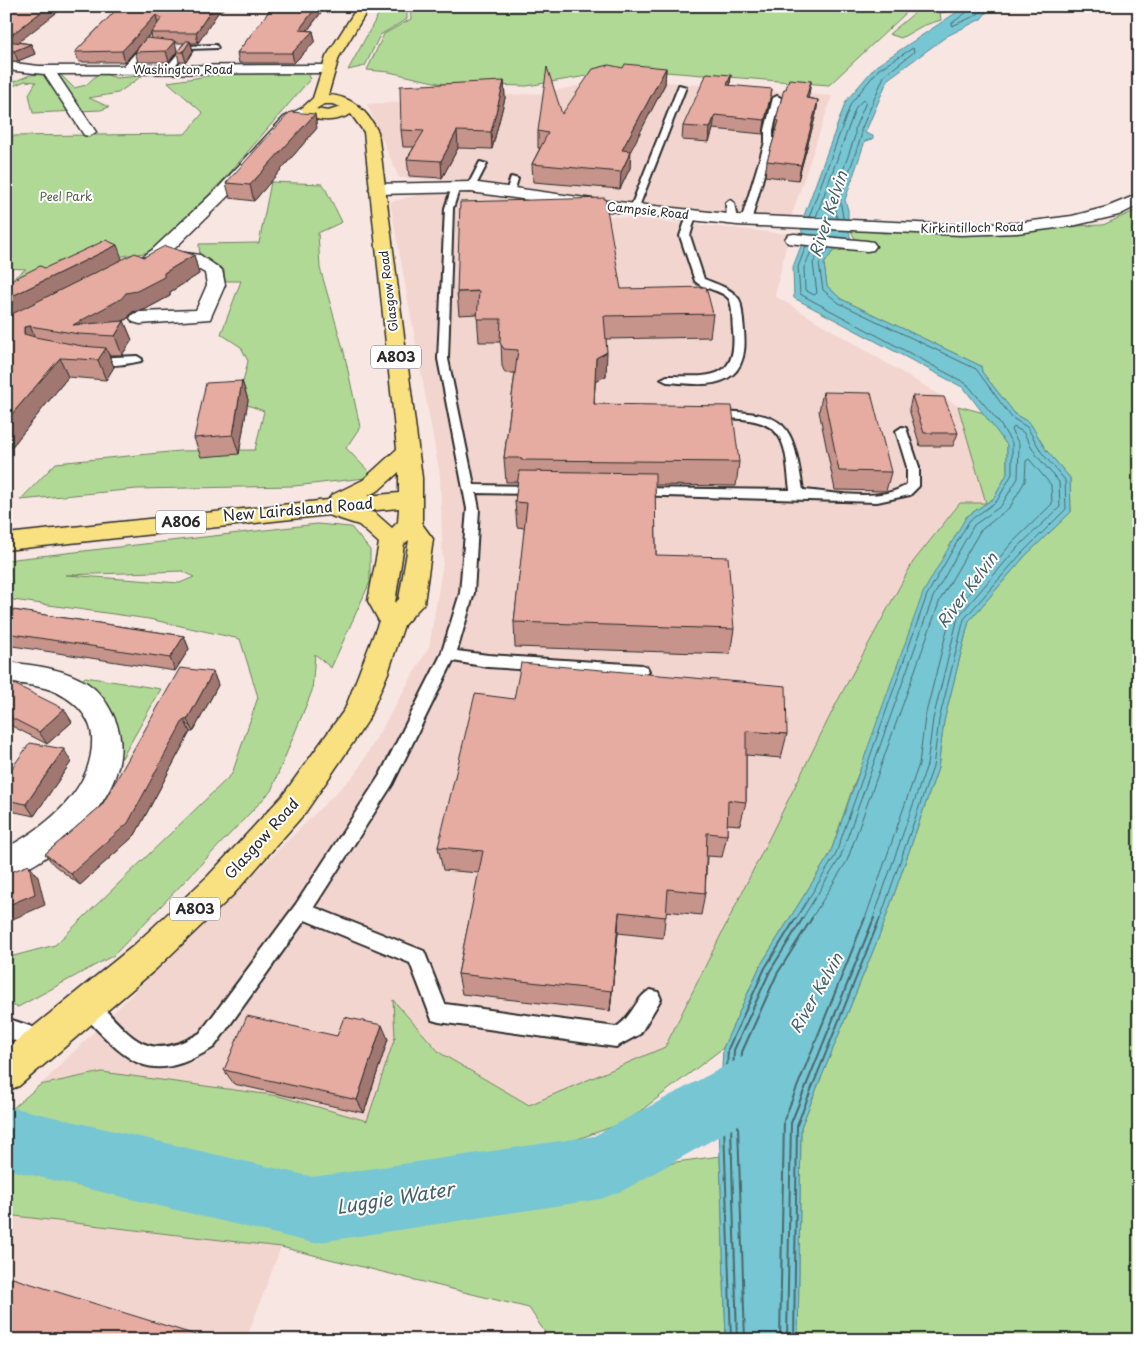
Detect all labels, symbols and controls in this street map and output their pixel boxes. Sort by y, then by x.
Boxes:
street label: Washington Road [133,60,233,78]
water label: River Kelvin [802,167,853,260]
park label: Peel Park [40,187,92,205]
street label: Campsie Road [606,197,690,223]
street label: Kirkintilloch Road [920,217,1024,237]
street label: Glasgow Road [374,249,402,333]
road number: A803 [371,346,421,368]
street label: New Lairdsland Road [222,490,374,527]
road number: A806 [156,511,206,534]
water label: River Kelvin [930,546,1003,632]
street label: Glasgow Road [218,792,304,884]
road number: A803 [170,898,220,921]
water label: River Kelvin [782,947,848,1037]
water label: Luggie Water [334,1173,459,1220]

